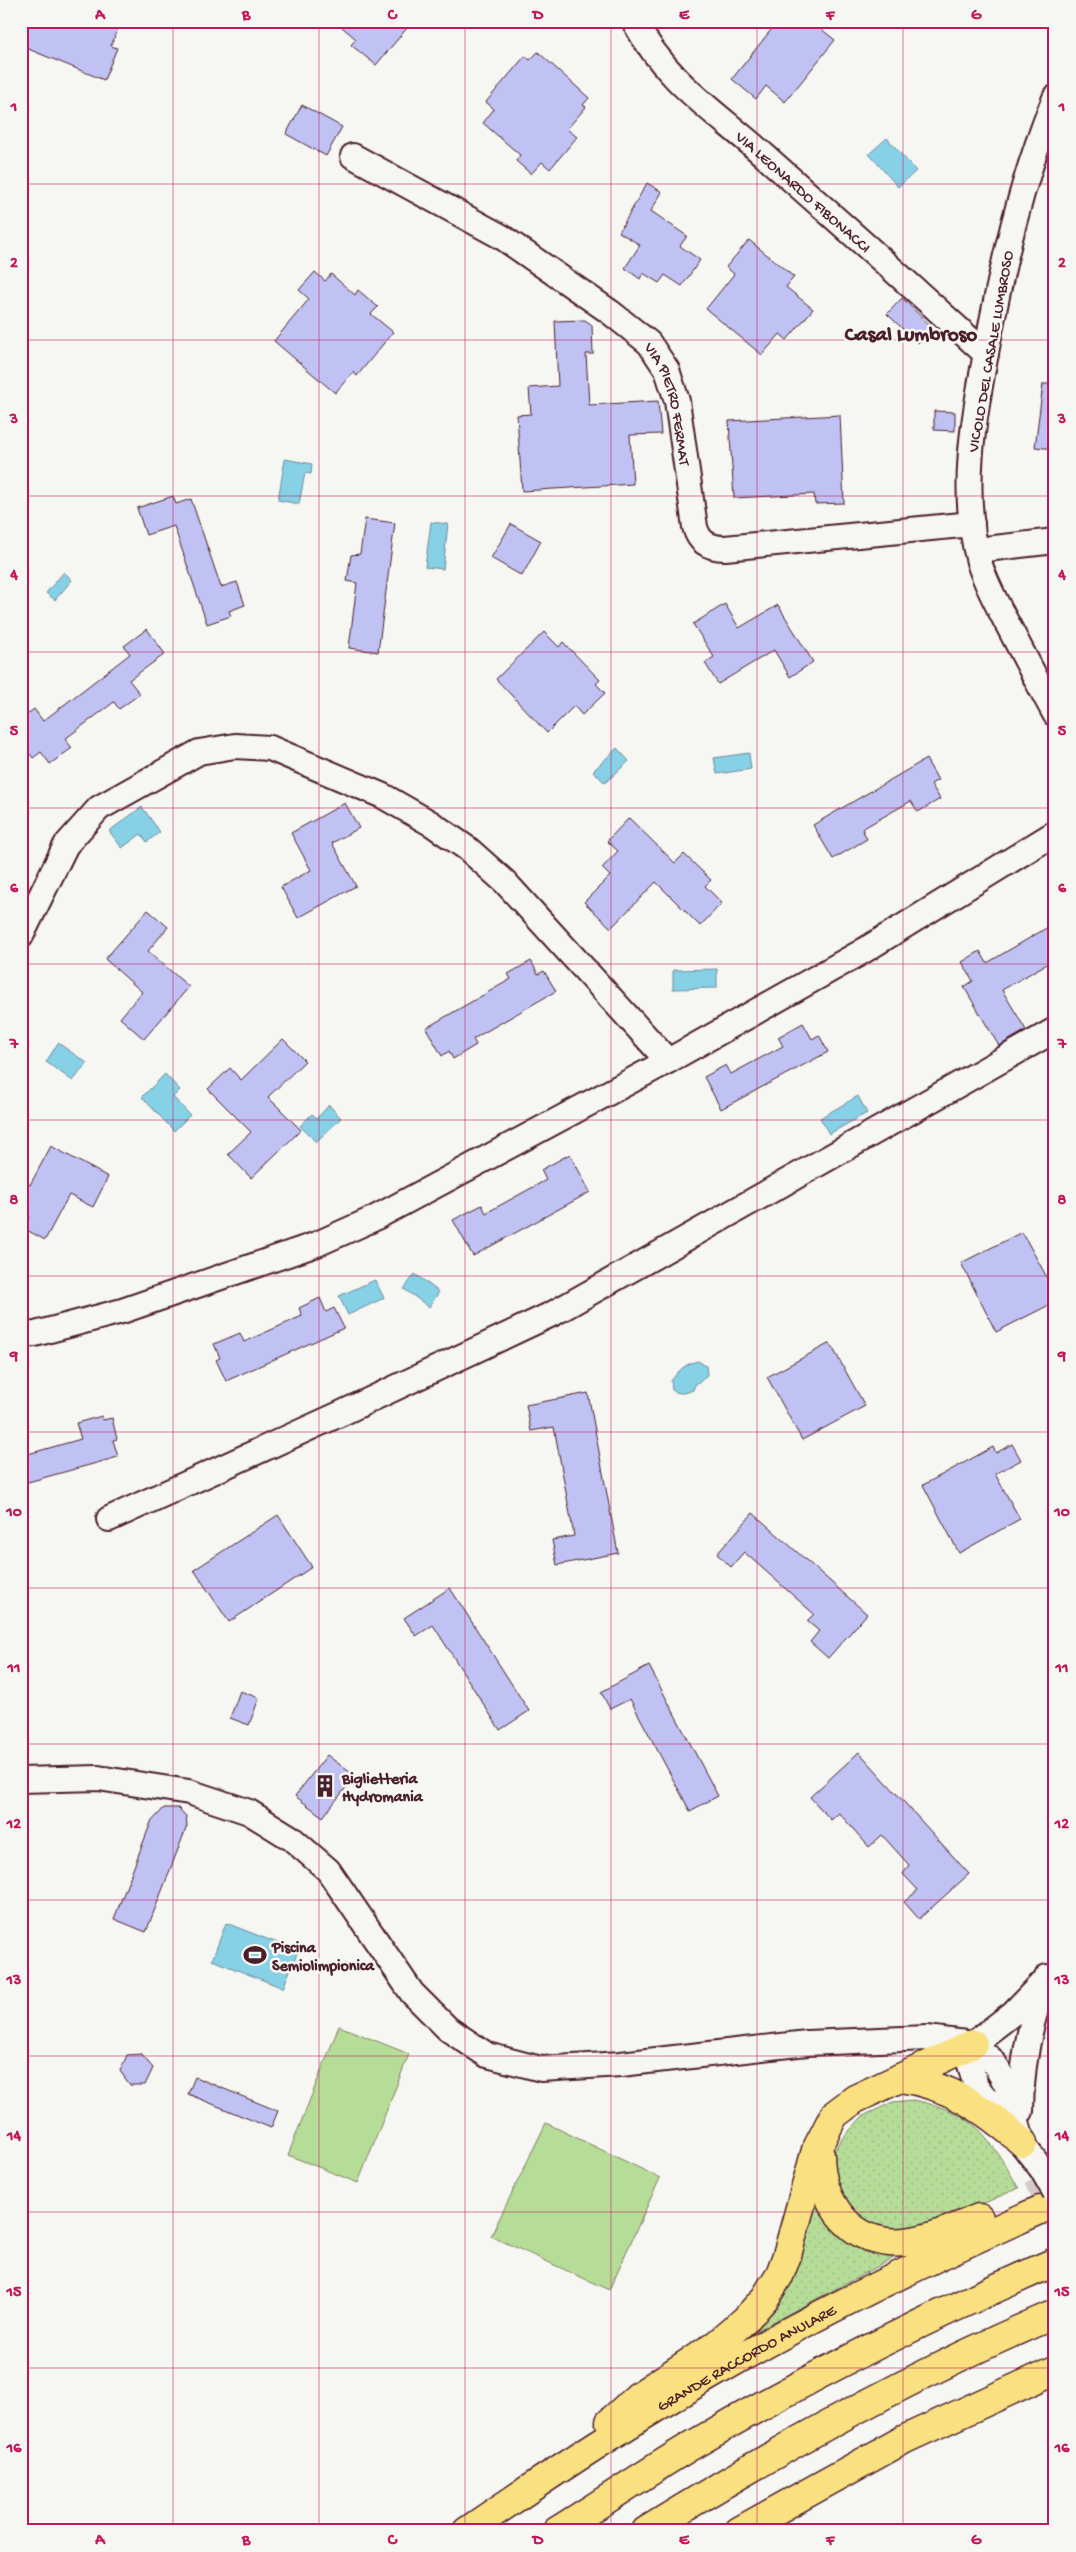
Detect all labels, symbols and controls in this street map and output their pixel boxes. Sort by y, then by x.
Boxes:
text: A [94,7,106,26]
text: B [241,7,251,26]
text: C [387,7,398,26]
text: D [531,7,544,26]
text: E [679,7,690,26]
text: F [825,7,836,26]
text: G [971,7,982,26]
text: 1 [10,99,17,118]
text: 1 [1058,99,1065,118]
street label: VIA LEONARDO FIBONACCI [730,128,873,259]
street label: VICOLO DEL CASALE LUMBROSO [965,249,1020,455]
text: 2 [10,255,18,274]
text: 2 [1058,255,1066,274]
district label: Casal Lumbroso [844,324,977,349]
street label: VIA PIETRO FERMAT [638,339,692,468]
text: 3 [9,411,18,430]
text: 3 [1057,411,1066,430]
text: 4 [9,567,18,586]
text: 4 [1057,567,1066,586]
text: 5 [10,723,19,742]
text: 5 [1058,723,1067,742]
text: 6 [10,880,19,899]
text: 6 [1058,880,1067,899]
text: 7 [9,1036,19,1055]
text: 7 [1057,1036,1067,1055]
text: 8 [10,1192,19,1211]
text: 8 [1058,1192,1067,1211]
text: 9 [9,1348,18,1367]
text: 9 [1057,1348,1066,1367]
text: 10 [5,1504,22,1523]
text: 10 [1053,1504,1070,1523]
text: 11 [7,1660,20,1679]
text: 11 [1055,1660,1068,1679]
place label: Biglietteria Hydromania [341,1771,424,1808]
building icon: Biglietteria Hydromania [312,1773,338,1799]
text: 12 [6,1816,21,1835]
text: 12 [1054,1816,1069,1835]
place label: Piscina Semiolimpionica [271,1940,375,1977]
sports icon: Piscina Semiolimpionica [242,1942,268,1968]
text: 13 [6,1972,21,1991]
text: 13 [1054,1972,1069,1991]
text: 14 [6,2128,21,2147]
text: 14 [1054,2128,1069,2147]
text: 15 [6,2284,22,2303]
text: 15 [1054,2284,1070,2303]
street label: GRANDE RACCORDO ANULARE [655,2302,841,2418]
text: 16 [6,2440,22,2459]
text: 16 [1054,2440,1070,2459]
text: A [94,2532,106,2551]
text: B [241,2532,251,2551]
text: C [387,2532,398,2551]
text: D [531,2532,544,2551]
text: E [679,2532,690,2551]
text: F [825,2532,836,2551]
text: G [971,2532,982,2551]

